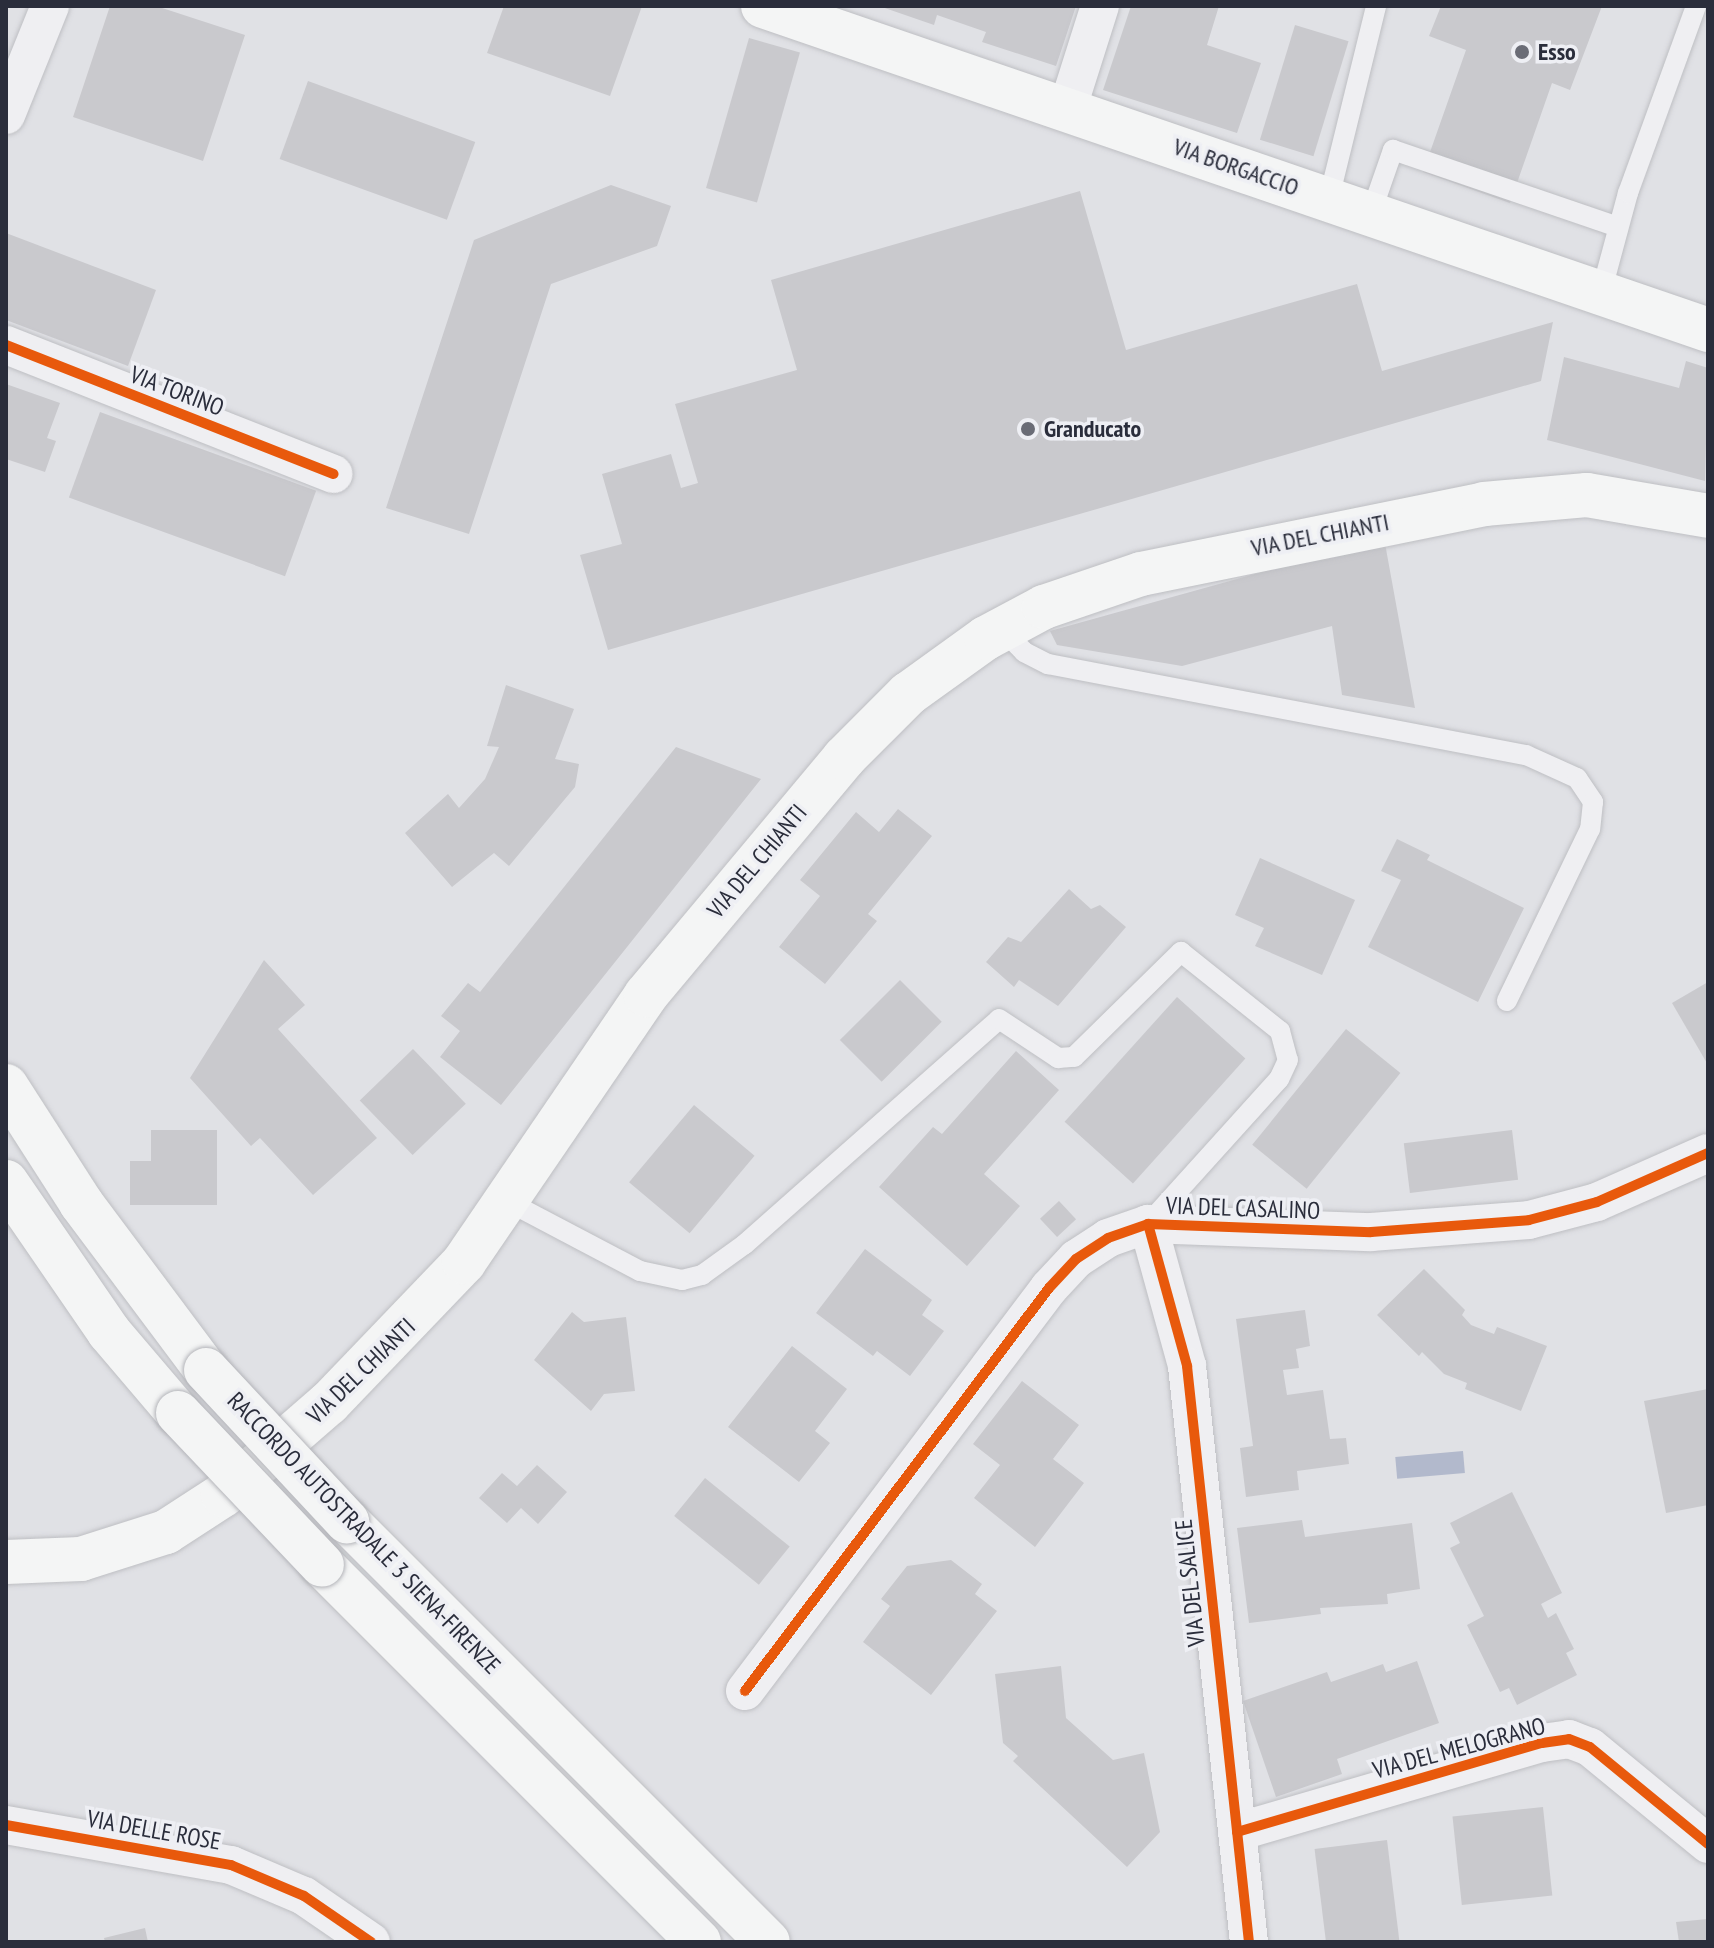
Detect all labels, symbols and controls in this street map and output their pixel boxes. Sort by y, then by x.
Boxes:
place label: Esso [1538,38,1576,66]
marker: Esso [1513,43,1531,61]
street label: VIA BORGACCIO [1169,132,1303,202]
street label: VIA TORINO [125,360,229,422]
place label: Granducato [1044,415,1141,443]
marker: Granducato [1019,420,1037,438]
street label: VIA DEL CHIANTI [1248,507,1392,563]
street label: VIA DEL CHIANTI [701,798,813,924]
street label: VIA DEL CASALINO [1164,1191,1322,1225]
street label: VIA DEL CHIANTI [300,1312,422,1430]
street label: RACCORDO AUTOSTRADALE 3 SIENA-FIRENZE [221,1386,507,1680]
street label: VIA DEL SALICE [1169,1517,1211,1649]
street label: VIA DEL MELOGRANO [1369,1711,1549,1785]
street label: VIA DELLE ROSE [85,1804,223,1856]

